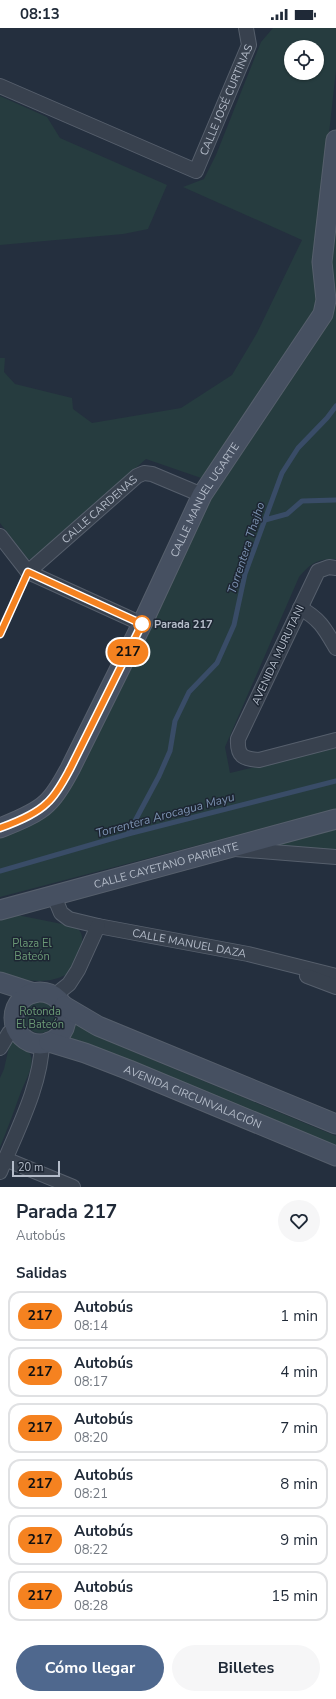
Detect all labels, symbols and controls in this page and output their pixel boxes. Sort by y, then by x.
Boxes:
text: 08:13 [20,4,60,24]
map controls [284,40,324,80]
button: locate [284,40,324,80]
street label: CALLE JOSÉ CURTINAS [196,42,256,158]
street label: CALLE MANUEL UGARTE [167,439,243,560]
street label: CALLE CARDENAS [58,472,141,547]
water label: Torrentera Thajho [224,500,268,596]
street label: AVENIDA MURUTANI [248,603,308,707]
marker: Parada 217 [133,615,151,633]
place label: Parada 217 [154,617,213,632]
line badge: 217 [105,639,151,665]
text: 217 [115,642,141,661]
water label: Torrentera Arocagua Mayu [94,789,236,841]
street label: CALLE CAYETANO PARIENTE [92,838,240,892]
street label: CALLE MANUEL DAZA [131,925,247,961]
park label: Plaza El Bateón [12,936,52,964]
park label: Rotonda El Bateón [16,1004,64,1032]
street label: AVENIDA CIRCUNVALACIÓN [122,1061,264,1132]
scale bar [12,1159,60,1178]
text: 20 m [18,1160,43,1175]
text: Parada 217 [16,1199,117,1225]
button: heart [278,1200,320,1242]
text: Autobús [16,1227,66,1245]
text: Salidas [16,1263,67,1283]
text: Autobús [74,1297,133,1317]
text: 217 [27,1306,53,1325]
text: 1 min [280,1306,318,1326]
text: 08:14 [74,1317,108,1335]
text: Autobús [74,1353,133,1373]
text: 217 [27,1362,53,1381]
text: 4 min [280,1362,318,1382]
text: 08:17 [74,1373,108,1391]
text: Autobús [74,1409,133,1429]
text: 217 [27,1418,53,1437]
text: 7 min [280,1418,318,1438]
text: 08:20 [74,1429,108,1447]
text: Autobús [74,1465,133,1485]
text: 217 [27,1474,53,1493]
text: 8 min [280,1474,318,1494]
text: 08:21 [74,1485,108,1503]
text: Autobús [74,1521,133,1541]
text: 217 [27,1530,53,1549]
text: 9 min [280,1530,318,1550]
text: 08:22 [74,1541,108,1559]
text: Autobús [74,1577,133,1597]
text: 217 [27,1586,53,1605]
text: 15 min [271,1586,318,1606]
text: 08:28 [74,1597,108,1615]
button: Cómo llegar [16,1645,164,1691]
button: Billetes [172,1645,320,1691]

